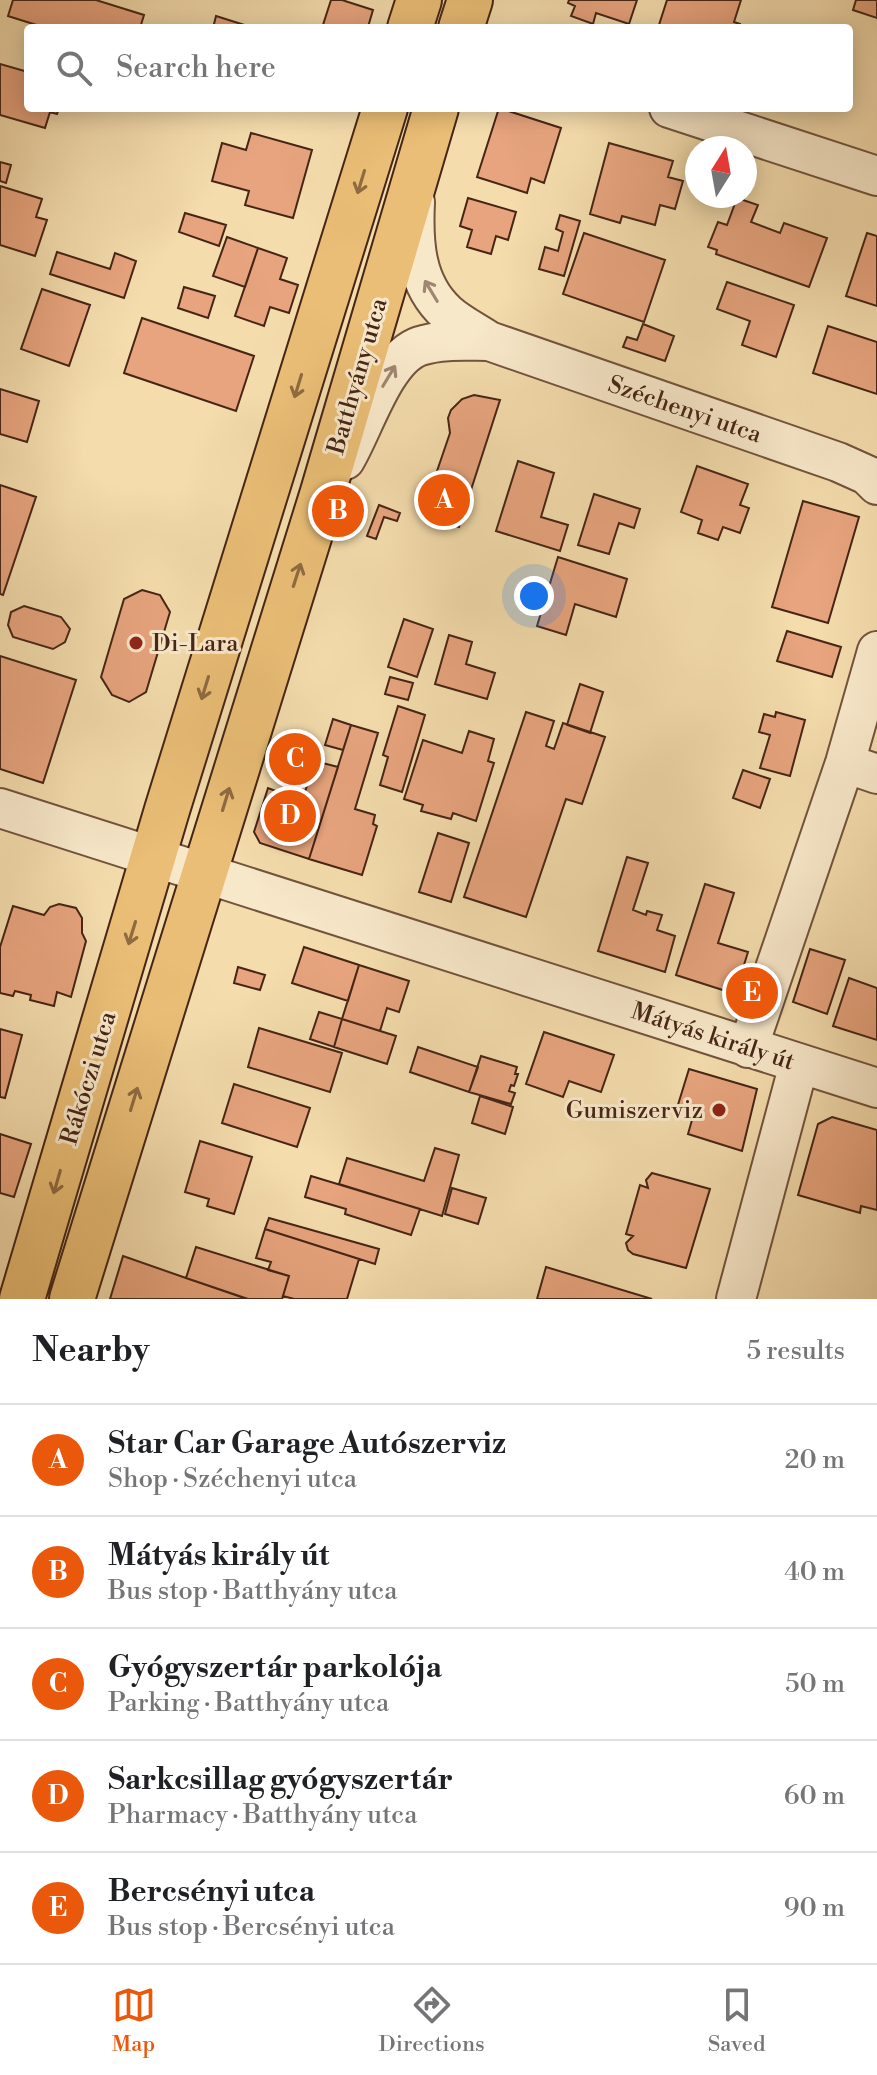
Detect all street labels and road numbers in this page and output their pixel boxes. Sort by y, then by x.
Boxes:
street label: Batthyány utca [321,294,395,459]
street label: Széchenyi utca [604,370,766,451]
street label: Mátyás király út [627,996,799,1078]
street label: Rákóczi utca [54,1007,124,1149]

